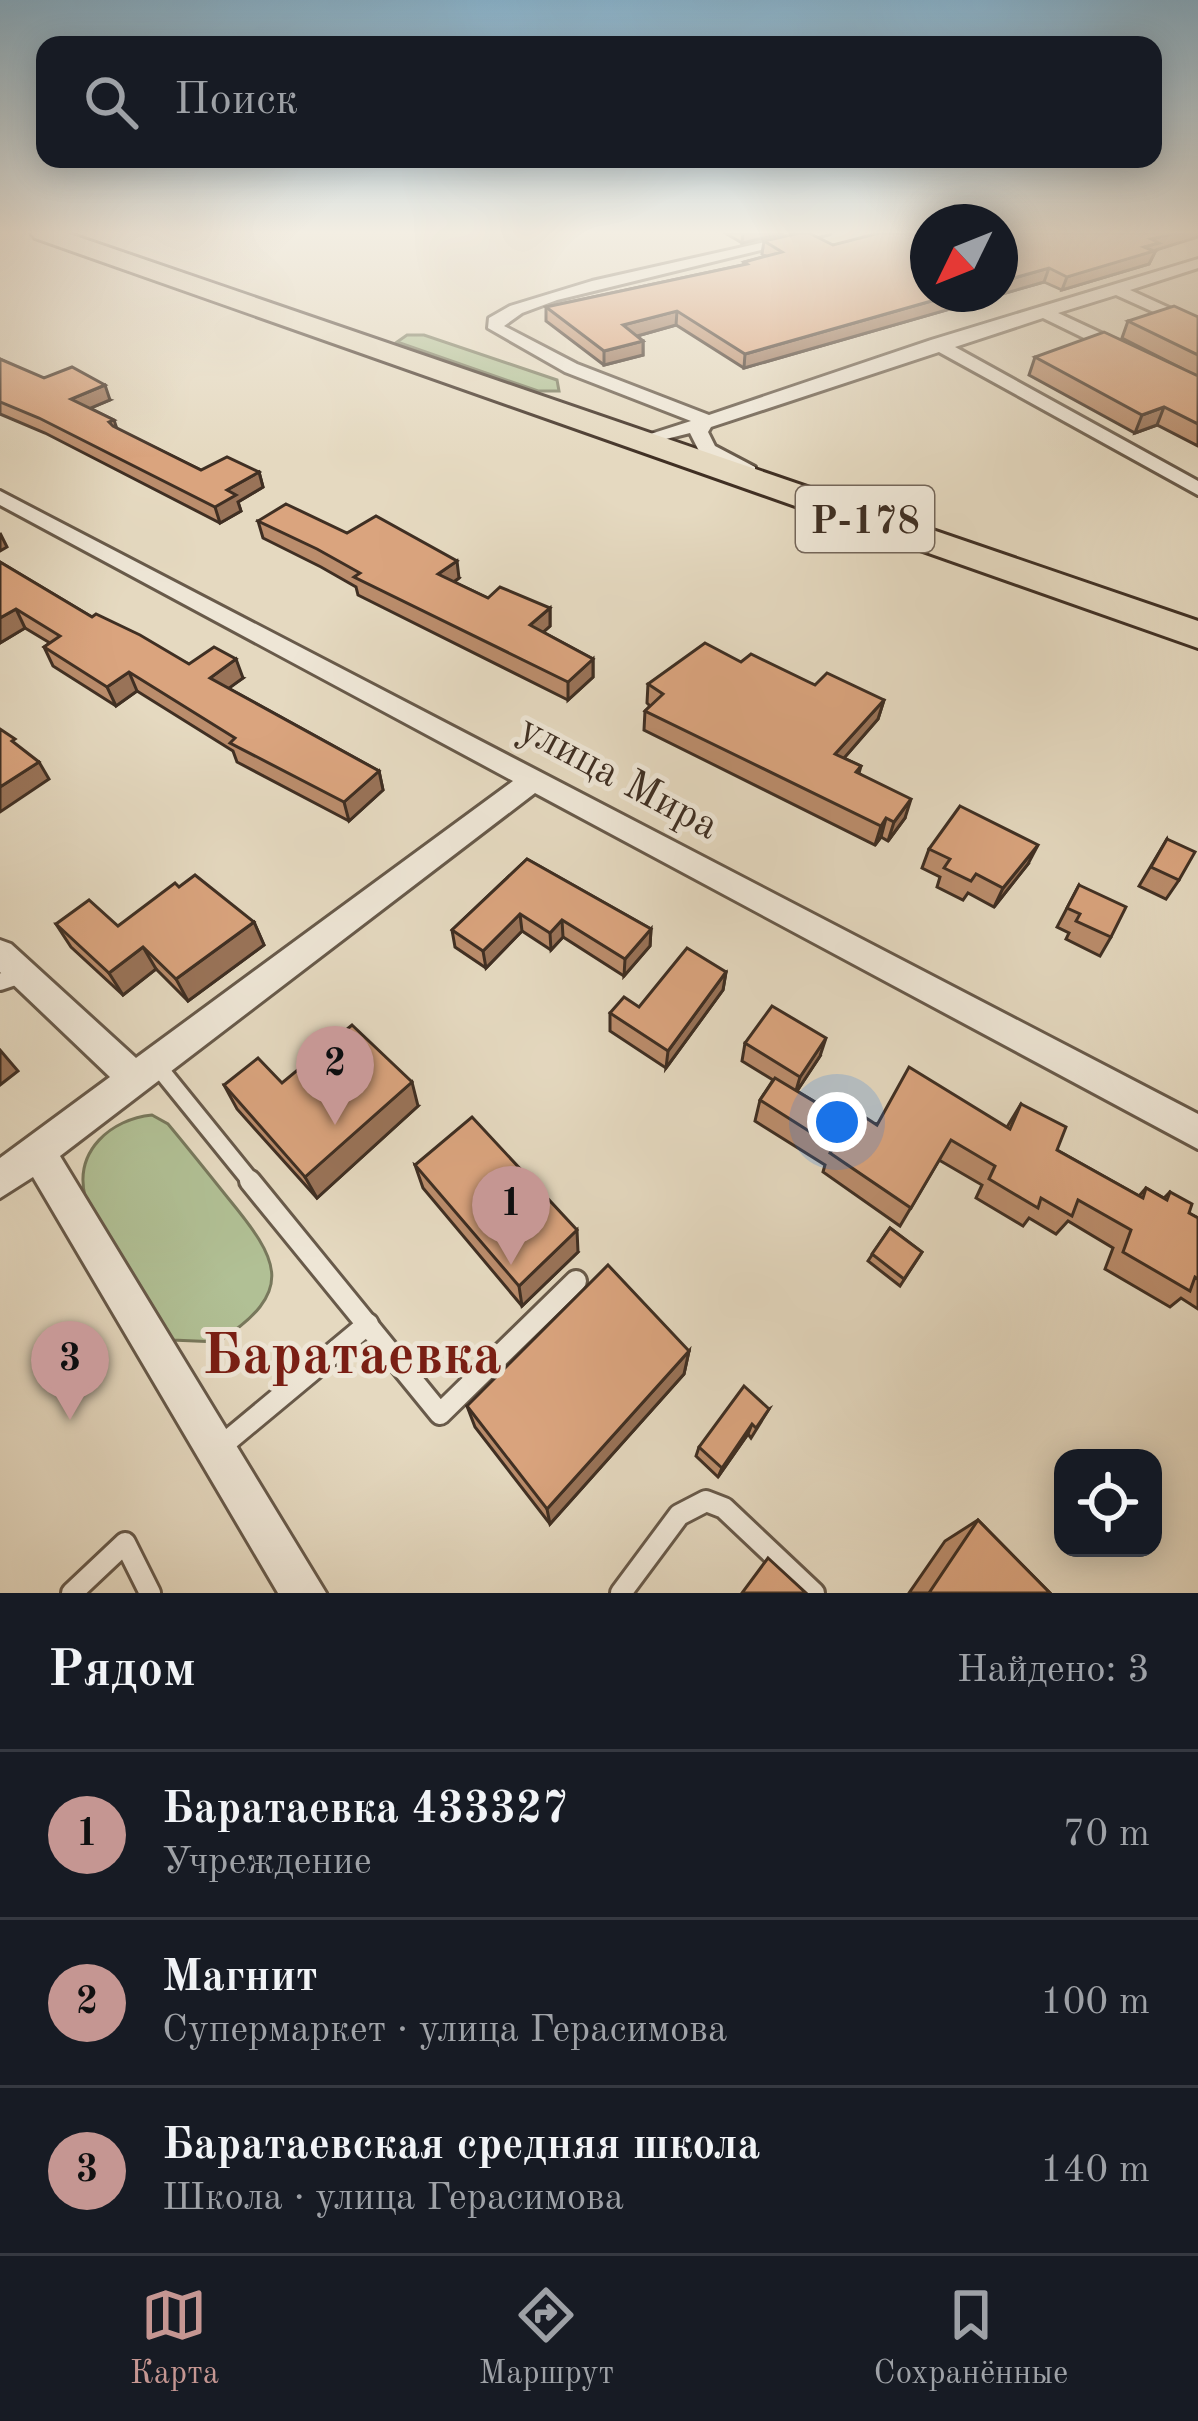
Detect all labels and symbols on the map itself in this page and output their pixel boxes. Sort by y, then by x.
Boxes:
north arrow [910,204,1018,312]
road number: Р-178 [796,486,934,552]
street label: улица Мира [511,708,725,849]
pin: 2 [296,1026,374,1125]
your location [807,1092,867,1152]
pin: 1 [472,1166,550,1265]
pin: 3 [31,1321,109,1420]
district label: Баратаевка [202,1330,502,1387]

